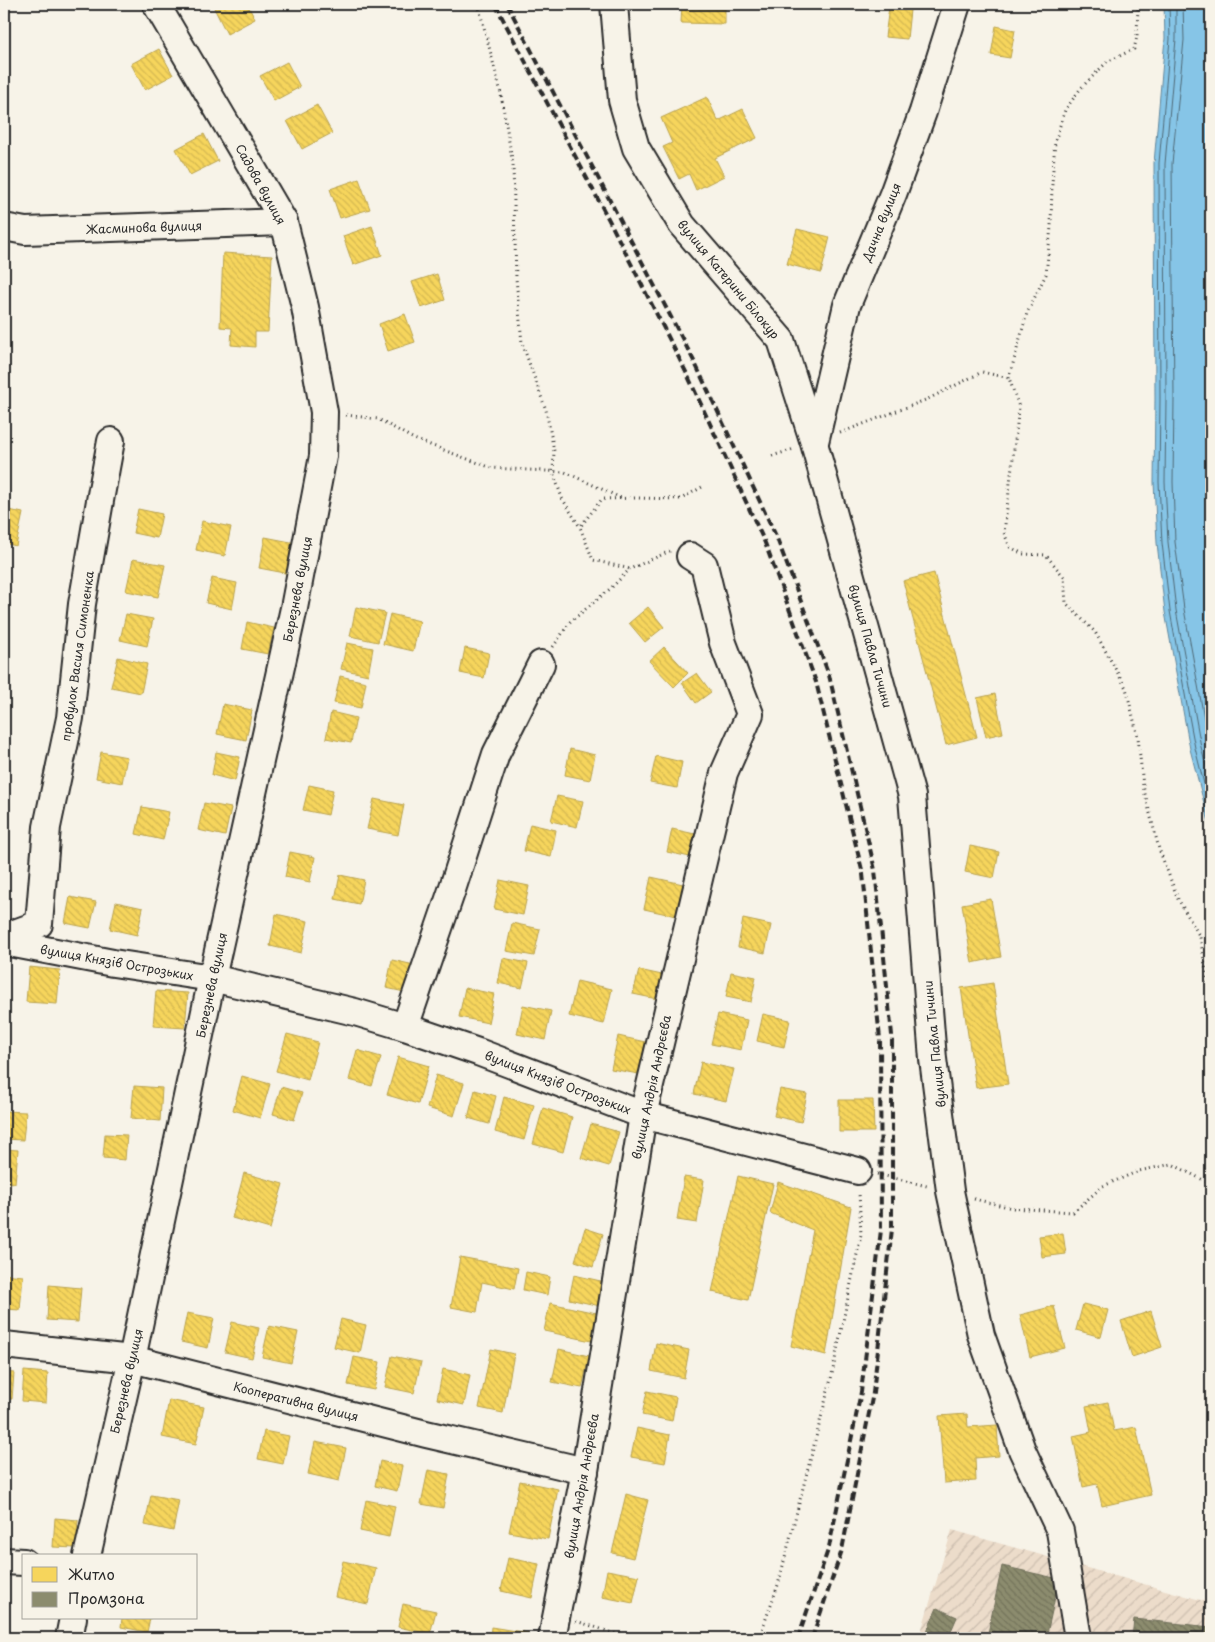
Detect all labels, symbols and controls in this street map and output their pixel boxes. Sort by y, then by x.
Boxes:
street label: Садова вулиця [231,140,291,228]
street label: Дачна вулиця [857,180,905,265]
street label: Жасминова вулиця [85,216,202,238]
street label: вулиця Катерини Білокур [674,216,784,342]
street label: Березнева вулиця [278,535,316,643]
street label: провулок Василя Симоненка [56,569,98,742]
street label: вулиця Павла Тичини [845,582,897,710]
street label: Березнева вулиця [191,931,231,1039]
street label: вулиця Князів Острозьких [39,940,195,984]
street label: вулиця Павла Тичини [918,980,950,1108]
street label: вулиця Андрія Андрєєва [627,1013,675,1161]
street label: вулиця Князів Острозьких [482,1046,634,1118]
street label: Березнева вулиця [105,1327,147,1435]
street label: Кооперативна вулиця [232,1377,360,1425]
street label: вулиця Андрія Андрєєва [559,1412,603,1560]
legend [22,1554,198,1620]
text: Житло [68,1562,115,1585]
text: Промзона [68,1586,145,1609]

